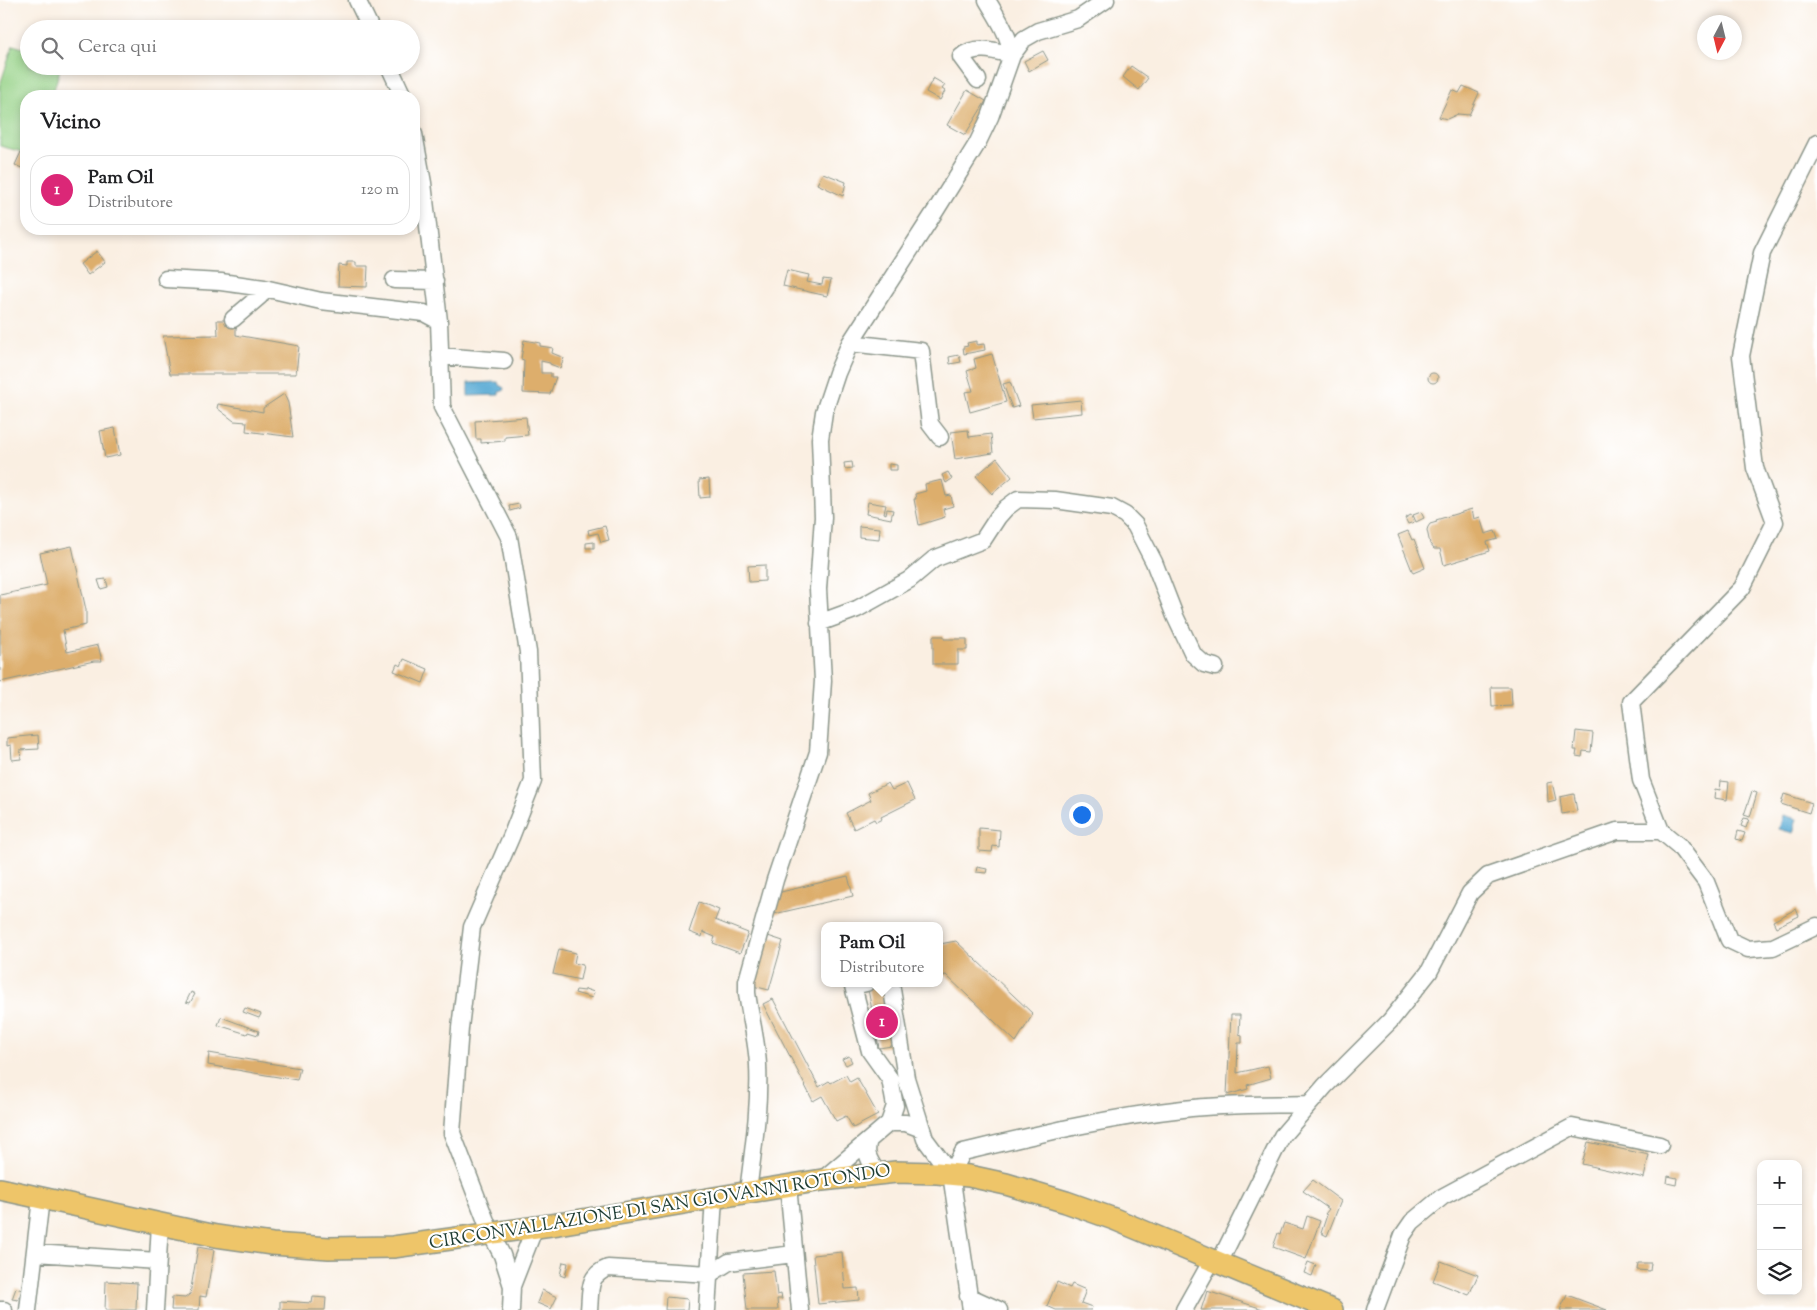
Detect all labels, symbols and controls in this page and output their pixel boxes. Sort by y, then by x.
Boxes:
north arrow [1697,15,1742,60]
search box [20,20,420,75]
icon: search [38,34,66,62]
text: Cerca qui [78,34,157,61]
text: Vicino [40,108,101,138]
text: Pam Oil [88,165,154,192]
text: 1 [54,179,60,202]
text: 120 m [361,179,399,202]
text: Distributore [88,192,173,215]
your location [1069,802,1095,828]
popup [821,922,943,987]
text: Pam Oil [839,930,905,957]
text: Distributore [839,957,925,980]
pin: 1 [866,1003,898,1041]
street label: CIRCONVALLAZIONE DI SAN GIOVANNI ROTONDO [427,1159,893,1257]
map controls [1757,1160,1802,1295]
button: + [1757,1160,1802,1205]
button: − [1757,1205,1802,1250]
button: layers [1757,1250,1802,1295]

